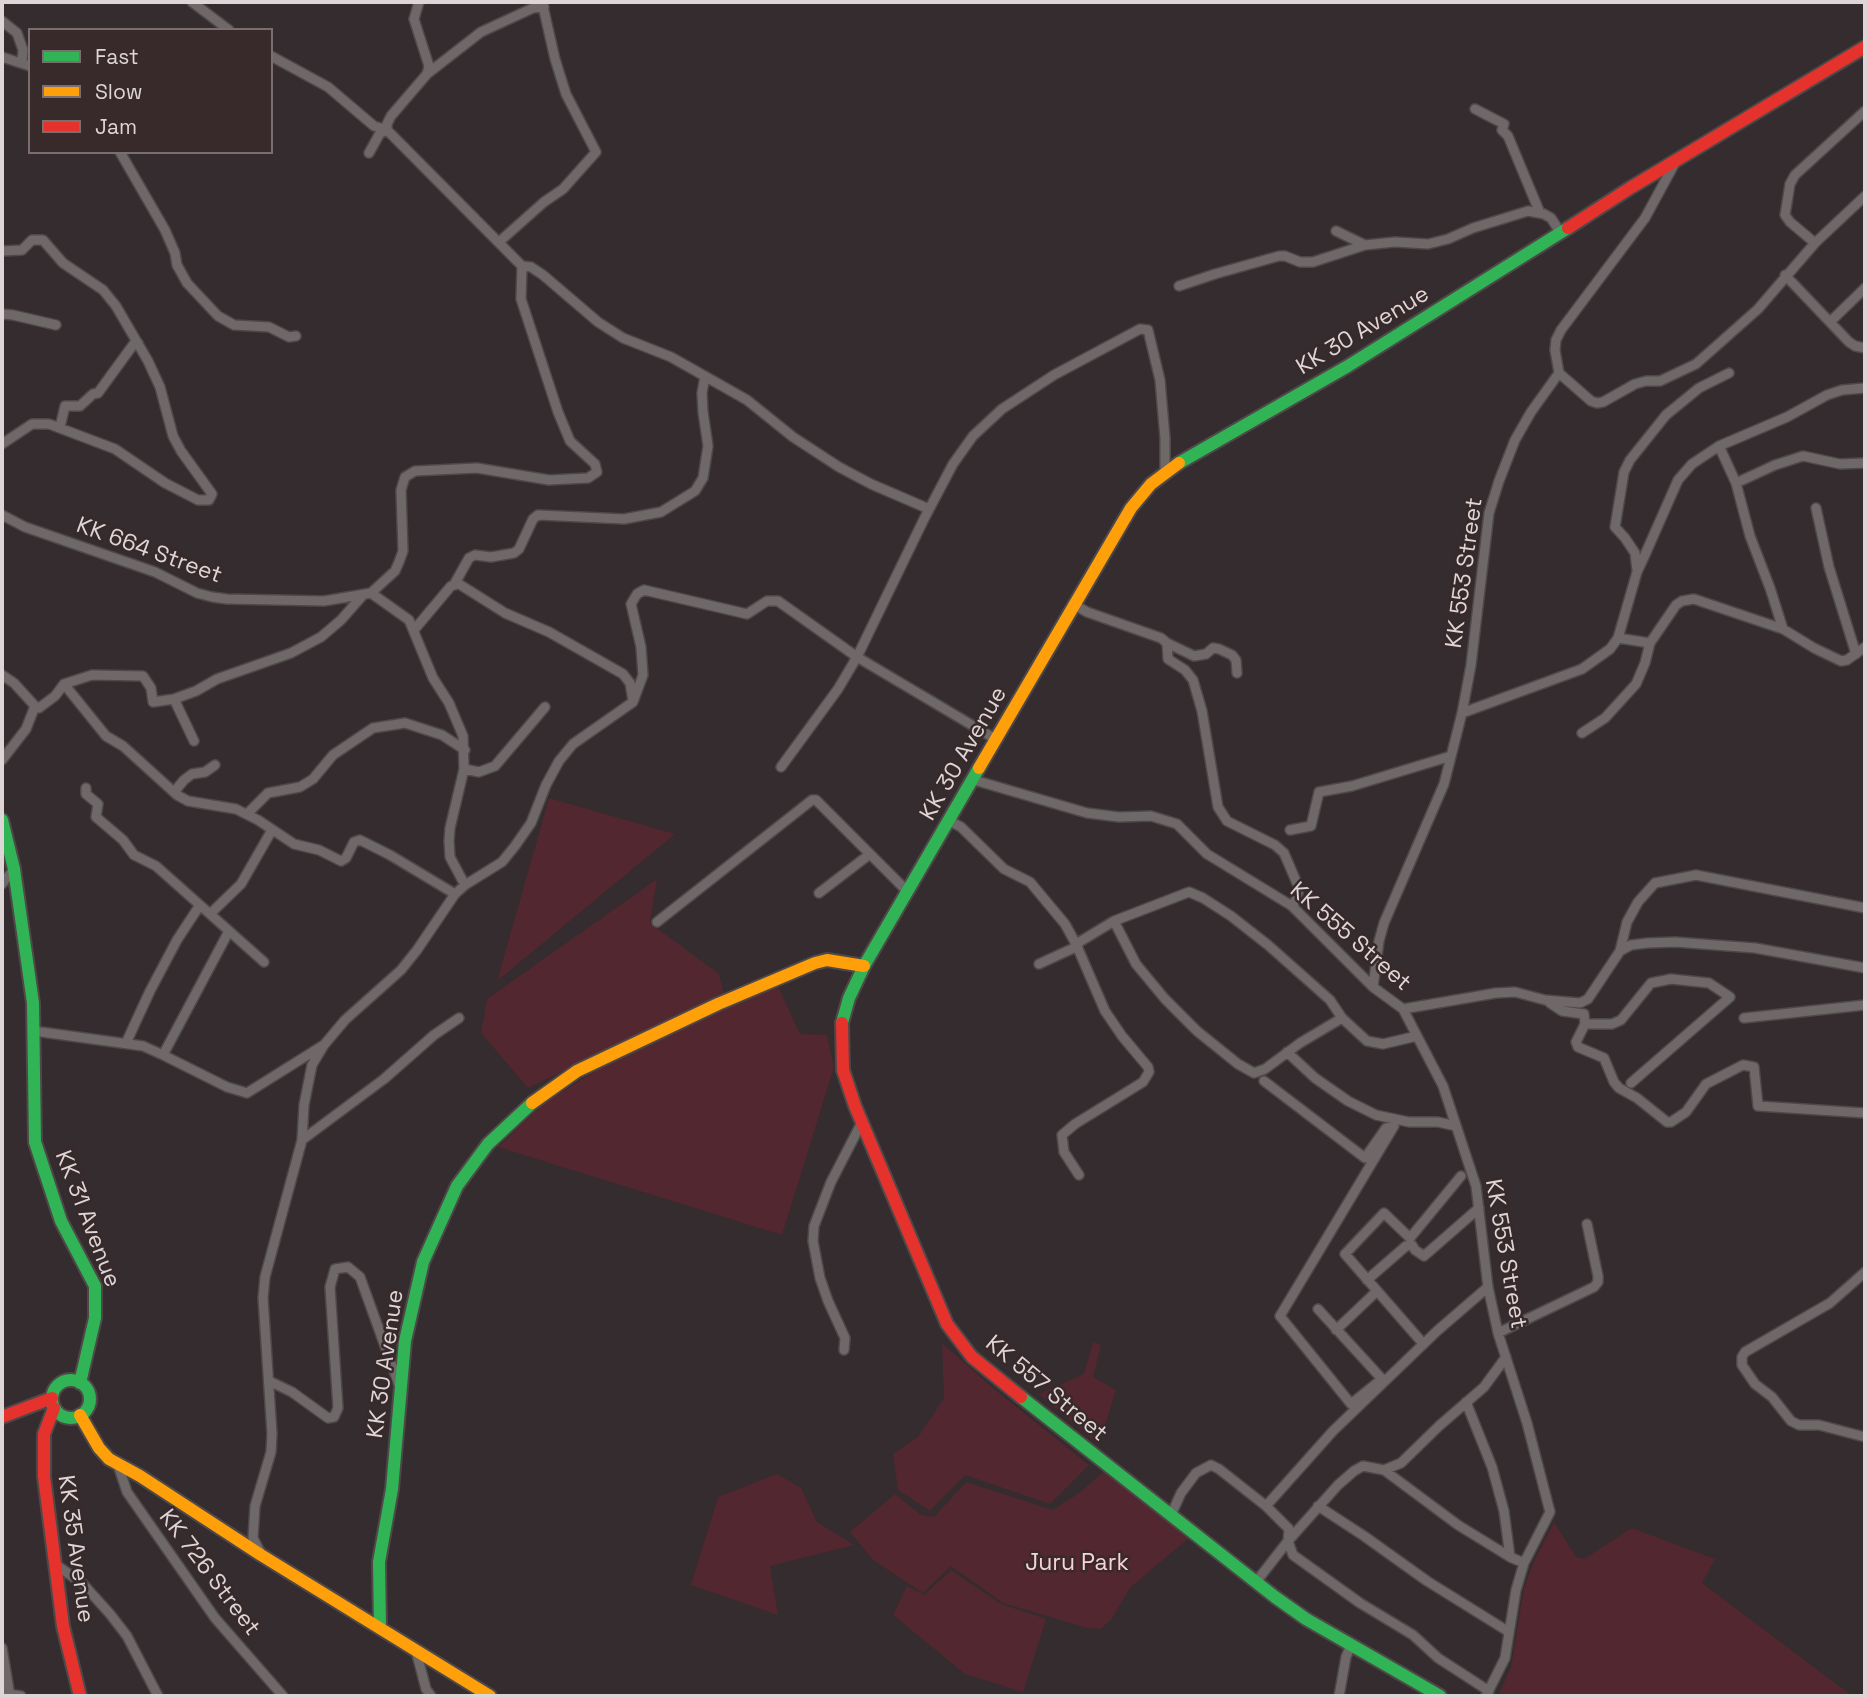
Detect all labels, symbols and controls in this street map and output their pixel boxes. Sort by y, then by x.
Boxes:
legend [28,28,273,154]
text: Fast [95,43,139,70]
text: Slow [95,78,143,105]
text: Jam [95,113,137,140]
street label: KK 30 Avenue [1292,281,1434,381]
street label: KK 553 Street [1441,496,1489,650]
street label: KK 664 Street [73,512,225,590]
street label: KK 30 Avenue [915,682,1013,826]
street label: KK 555 Street [1284,877,1416,997]
street label: KK 31 Avenue [48,1147,126,1291]
street label: KK 553 Street [1478,1177,1532,1331]
street label: KK 30 Avenue [362,1288,410,1440]
street label: KK 557 Street [980,1330,1112,1448]
street label: KK 35 Avenue [51,1473,99,1625]
street label: KK 726 Street [153,1504,265,1642]
park label: Juru Park [1025,1550,1129,1578]

